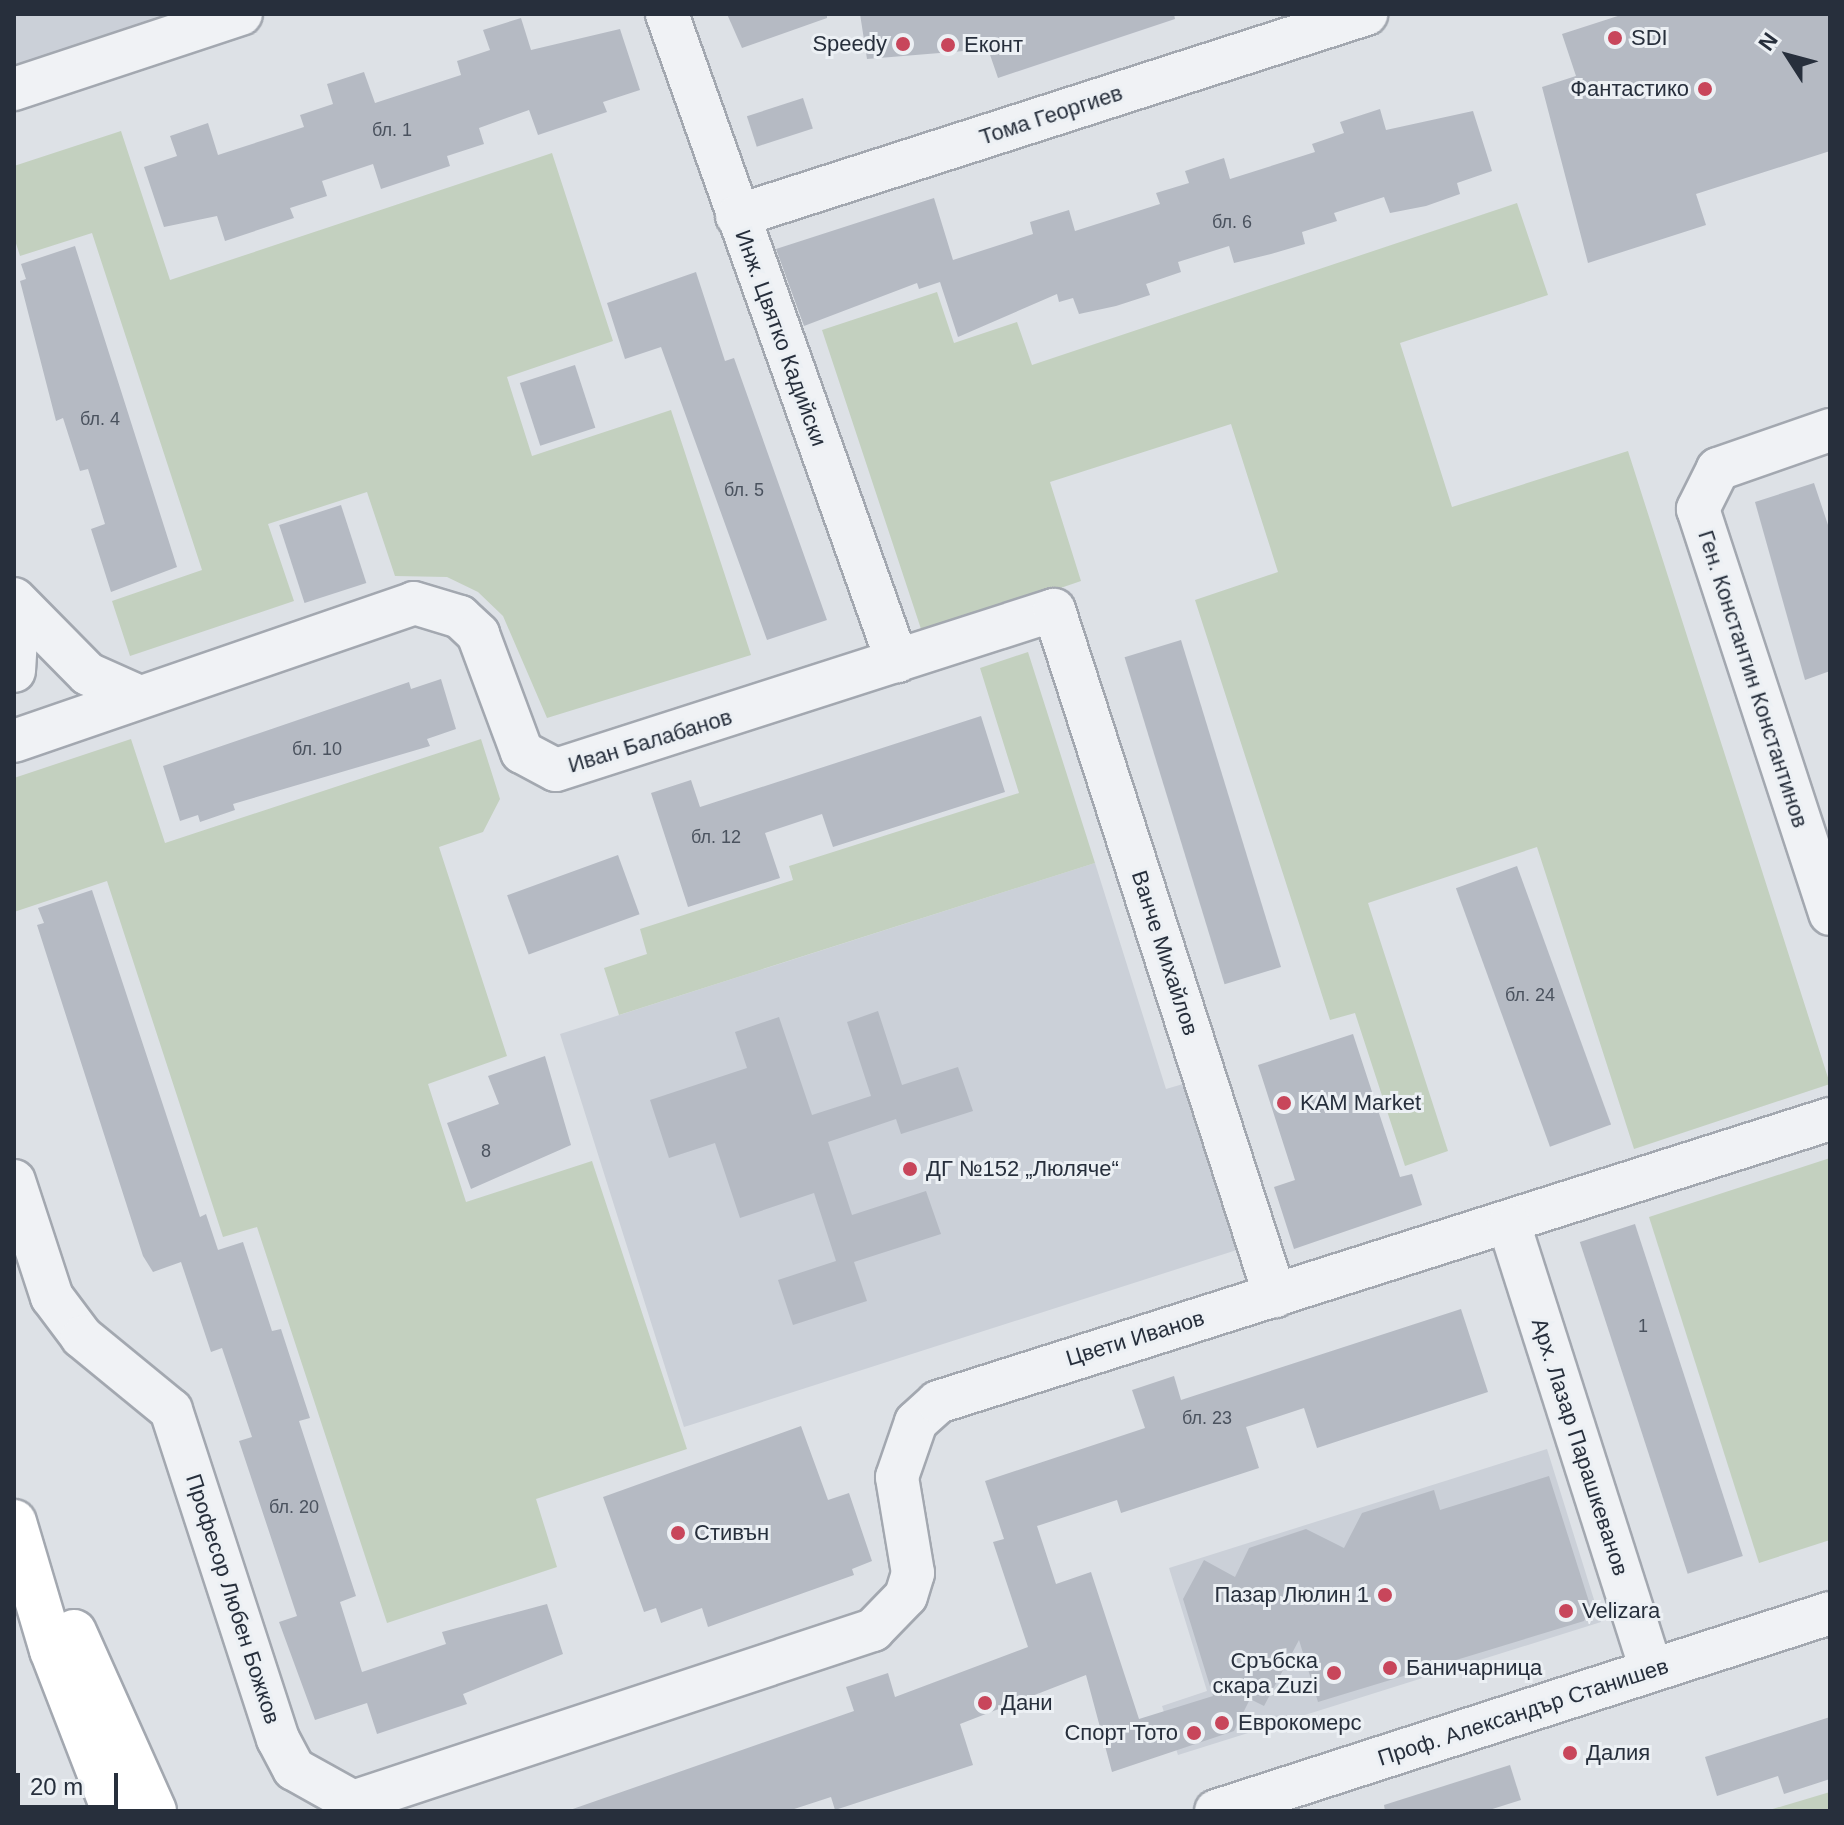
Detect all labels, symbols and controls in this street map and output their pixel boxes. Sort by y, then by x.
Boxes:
north arrow [1748,16,1828,96]
place label: SDI [1631,25,1668,51]
text: N [1753,28,1783,55]
marker: SDI [1606,29,1624,47]
place label: Speedy [812,31,887,57]
place label: Еконт [964,32,1023,58]
marker: Speedy [894,35,912,53]
marker: Еконт [939,36,957,54]
place label: Фантастико [1570,76,1689,102]
street label: Тома Георгиев [976,79,1126,151]
marker: Фантастико [1696,80,1714,98]
house number: бл. 1 [372,119,412,141]
house number: бл. 6 [1212,211,1252,233]
street label: Инж. Цвятко Кадийски [730,226,832,450]
house number: бл. 4 [80,408,120,430]
house number: бл. 5 [724,479,764,501]
street label: Ген. Константин Константинов [1692,527,1814,831]
street label: Иван Балабанов [565,704,735,778]
house number: бл. 10 [292,738,342,760]
house number: бл. 12 [691,826,741,848]
street label: Ванче Михайлов [1126,867,1204,1039]
house number: бл. 24 [1505,984,1555,1006]
place label: KAM Market [1300,1090,1421,1116]
marker: KAM Market [1275,1094,1293,1112]
house number: 8 [481,1140,491,1162]
place label: ДГ №152 „Люляче“ [926,1156,1119,1182]
marker: ДГ №152 „Люляче“ [901,1160,919,1178]
street label: Цвети Иванов [1063,1304,1207,1372]
street label: Арх. Лазар Парашкеванов [1526,1315,1634,1579]
house number: 1 [1638,1315,1648,1337]
house number: бл. 23 [1182,1407,1232,1429]
street label: Професор Любен Божков [180,1471,286,1727]
house number: бл. 20 [269,1496,319,1518]
place label: Стивън [694,1520,769,1546]
marker: Стивън [669,1524,687,1542]
place label: Пазар Люлин 1 [1214,1582,1369,1608]
marker: Пазар Люлин 1 [1376,1586,1394,1604]
place label: Velizara [1582,1598,1660,1624]
marker: Velizara [1557,1602,1575,1620]
place label: Сръбска скара Zuzi [1213,1647,1318,1698]
street label: Проф. Александър Станишев [1374,1652,1672,1772]
place label: Баничарница [1406,1655,1542,1681]
marker: Баничарница [1381,1659,1399,1677]
marker: Сръбска скара Zuzi [1325,1664,1343,1682]
place label: Дани [1001,1690,1053,1716]
marker: Дани [976,1694,994,1712]
place label: Еврокомерс [1238,1710,1362,1736]
marker: Еврокомерс [1213,1714,1231,1732]
place label: Спорт Тото [1064,1720,1178,1746]
marker: Спорт Тото [1185,1724,1203,1742]
place label: Далия [1586,1740,1650,1766]
marker: Далия [1561,1744,1579,1762]
scale bar [20,1757,122,1807]
text: 20 m [30,1773,83,1800]

